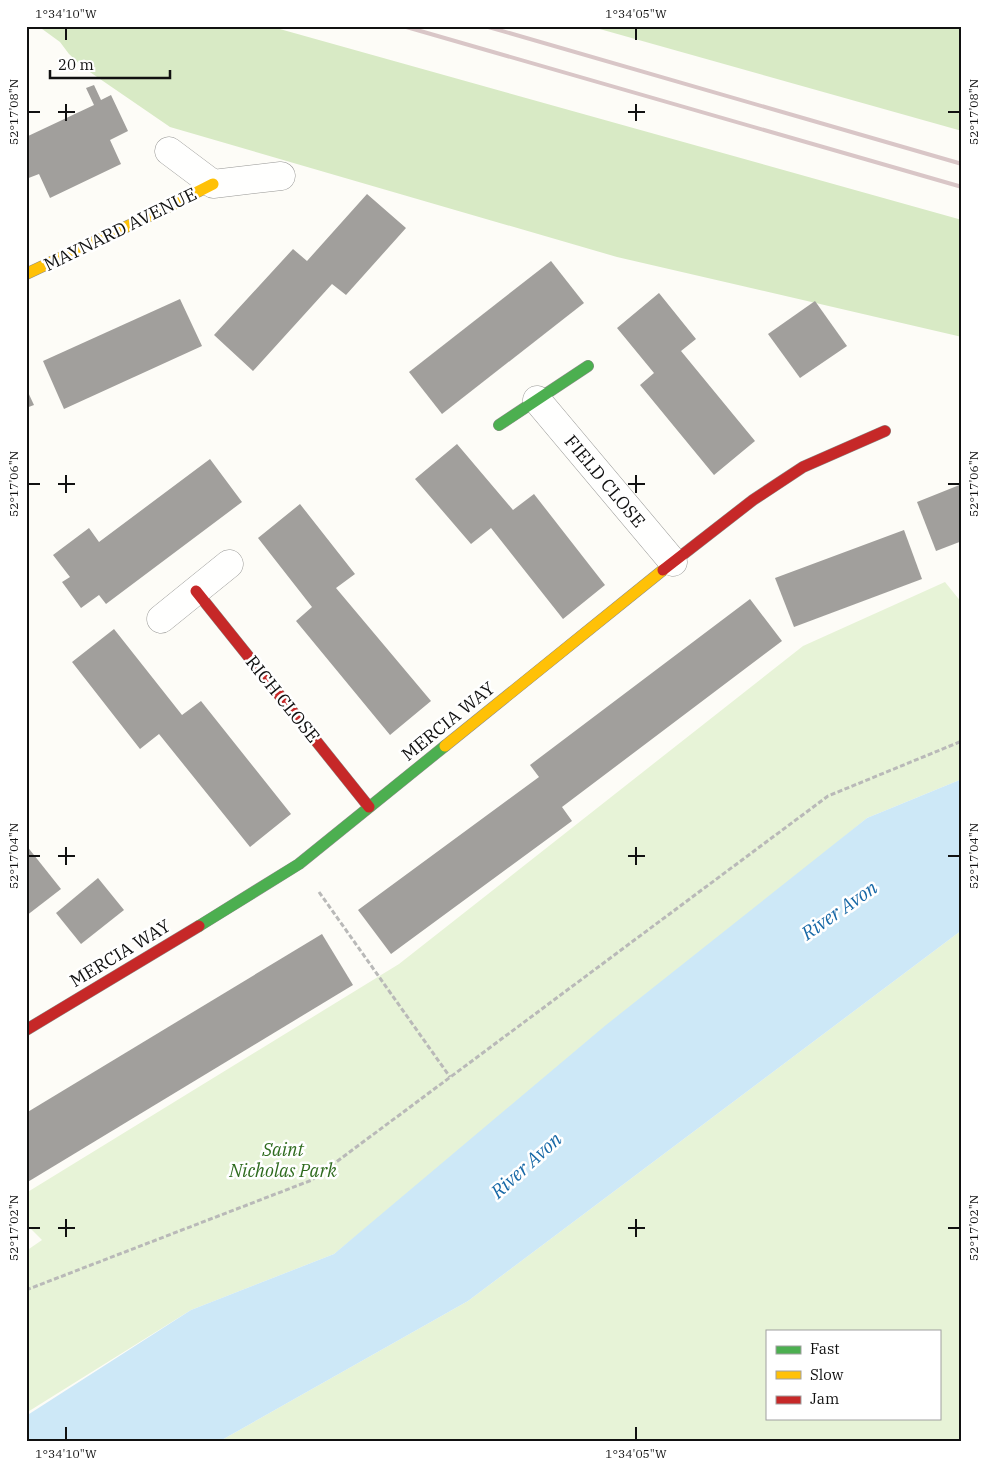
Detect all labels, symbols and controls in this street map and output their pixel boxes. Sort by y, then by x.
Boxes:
text: 1°34'10"W [35,6,97,21]
text: 1°34'05"W [605,6,667,21]
scale bar [50,48,170,80]
text: 20 m [58,55,94,74]
text: 52°17'08"N [6,79,21,145]
text: 52°17'08"N [966,79,981,145]
street label: MAYNARD AVENUE [40,182,200,276]
street label: FIELD CLOSE [560,430,650,532]
text: 52°17'06"N [6,451,21,517]
text: 52°17'06"N [966,451,981,517]
street label: RICH CLOSE [241,651,325,747]
street label: MERCIA WAY [397,676,500,766]
text: 52°17'04"N [6,823,21,889]
text: 52°17'04"N [966,823,981,889]
water label: River Avon [796,875,882,945]
street label: MERCIA WAY [66,914,175,992]
water label: River Avon [485,1127,567,1204]
park label: Saint Nicholas Park [228,1138,337,1182]
text: 52°17'02"N [6,1195,21,1261]
text: 52°17'02"N [966,1195,981,1261]
legend [766,1330,940,1420]
text: Fast [810,1339,840,1358]
text: Slow [810,1365,844,1384]
text: Jam [810,1389,839,1408]
text: 1°34'10"W [35,1446,97,1461]
text: 1°34'05"W [605,1446,667,1461]

